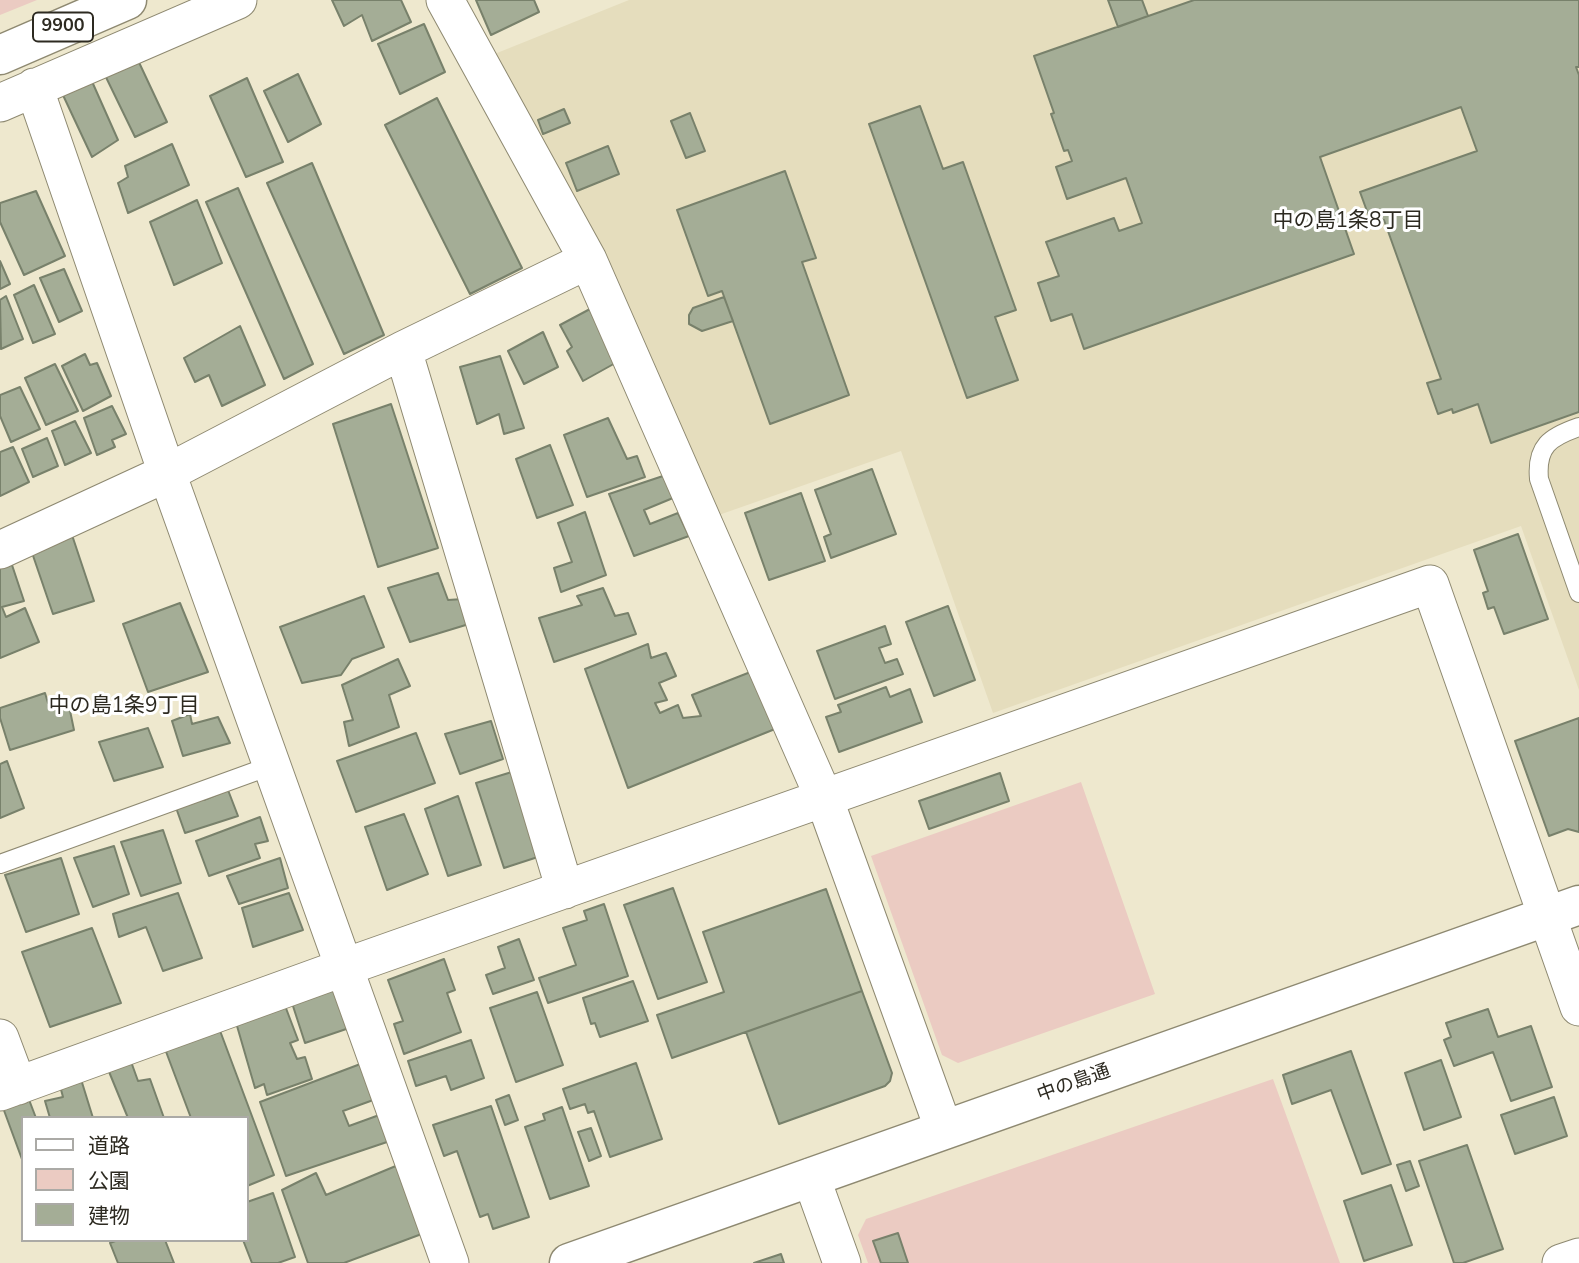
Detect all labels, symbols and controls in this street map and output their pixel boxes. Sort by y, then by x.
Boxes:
road number: 9900 [33,12,93,42]
district label: 中の島1条8丁目 [1272,209,1424,235]
district label: 中の島1条9丁目 [48,694,200,720]
street label: 中の島通 [1034,1060,1114,1108]
legend [21,1116,248,1242]
text: 道路 [88,1132,130,1160]
text: 公園 [88,1167,130,1195]
text: 建物 [88,1202,130,1230]

